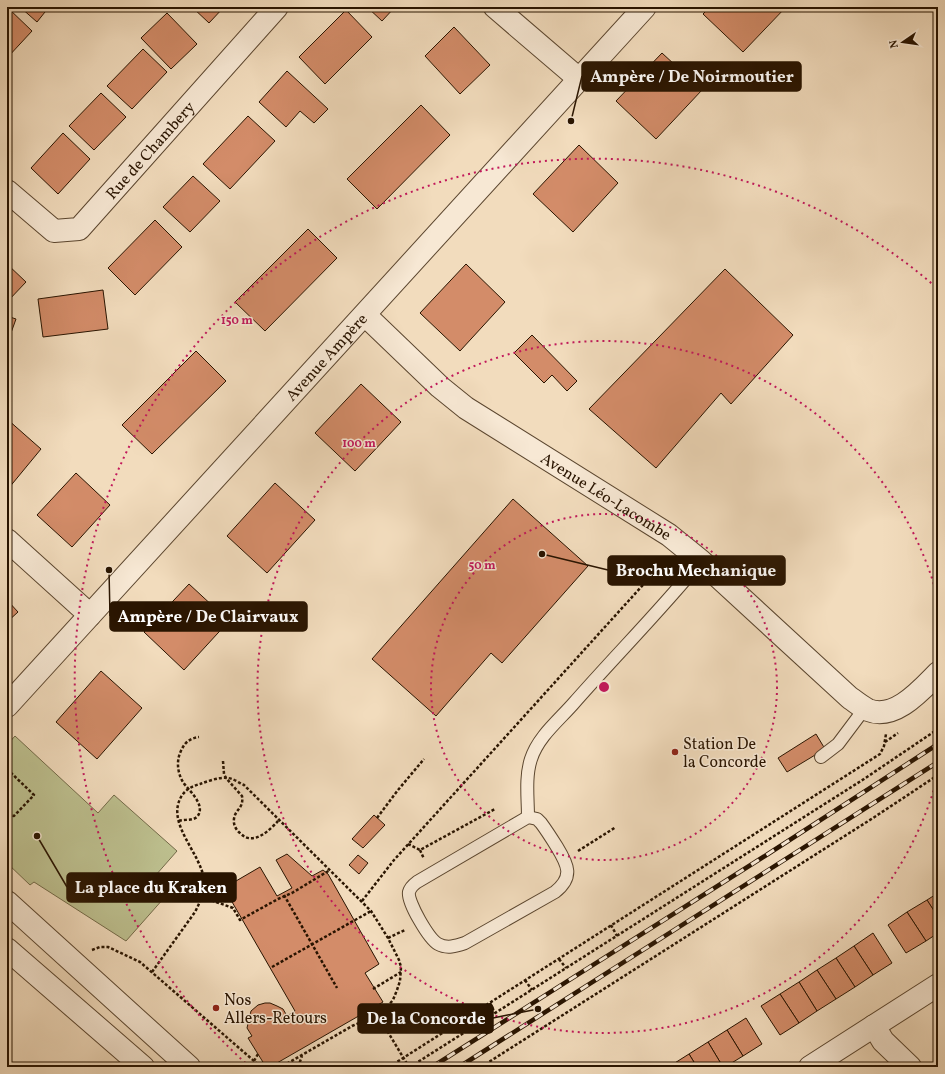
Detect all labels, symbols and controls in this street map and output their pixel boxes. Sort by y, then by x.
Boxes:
north arrow [883,22,923,62]
text: N [887,38,903,49]
callout: Ampère / De Noirmoutier [582,62,801,91]
text: Ampère / De Noirmoutier [590,66,794,89]
street label: Rue de Chambery [102,97,201,205]
street label: Avenue Ampère [281,309,373,407]
text: 150 m [221,313,253,329]
text: 100 m [342,436,376,452]
street label: Avenue Léo-Lacombe [536,448,675,547]
callout: Brochu Mechanique [608,556,785,585]
text: 50 m [468,558,496,574]
text: Brochu Mechanique [616,560,777,583]
callout: Ampère / De Clairvaux [110,602,307,631]
text: Ampère / De Clairvaux [117,606,299,629]
centre of rings [597,680,611,694]
place label: Station De la Concorde [683,734,766,774]
marker: Station De la Concorde [670,747,680,757]
callout: La place du Kraken [67,873,236,902]
text: La place du Kraken [75,877,227,900]
place label: Nos Allers-Retours [224,990,327,1030]
marker: Nos Allers-Retours [211,1003,221,1013]
callout: De la Concorde [358,1004,493,1033]
text: De la Concorde [366,1008,486,1031]

